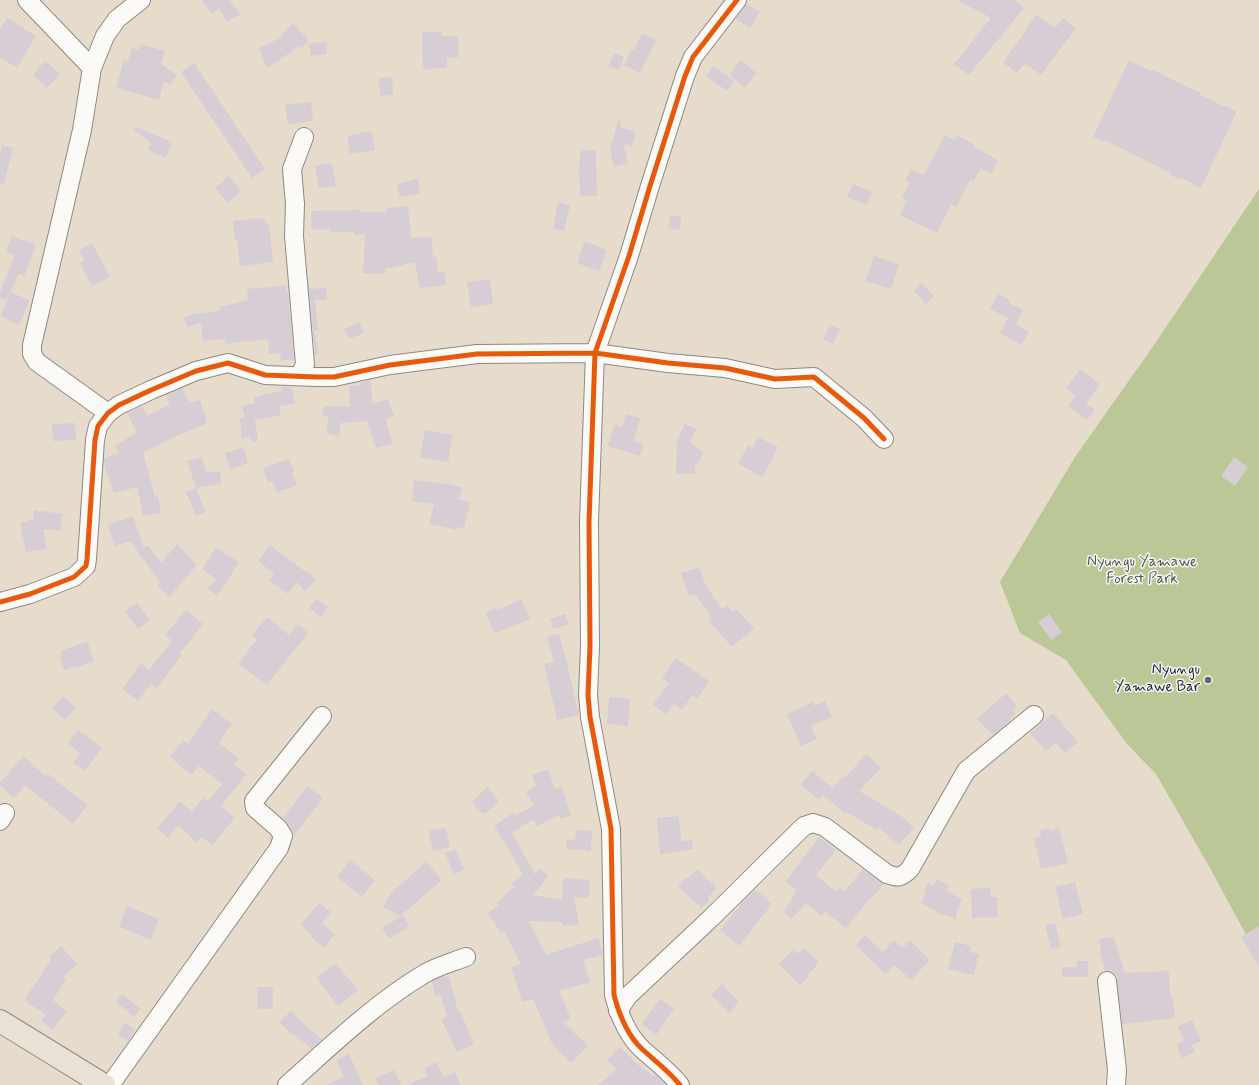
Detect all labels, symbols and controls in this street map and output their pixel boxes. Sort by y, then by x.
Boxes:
park label: Nyungu Yamawe Forest Park [1087,554,1197,589]
place label: Nyungu Yamawe Bar [1115,662,1200,697]
marker: Nyungu Yamawe Bar [1203,675,1213,685]

